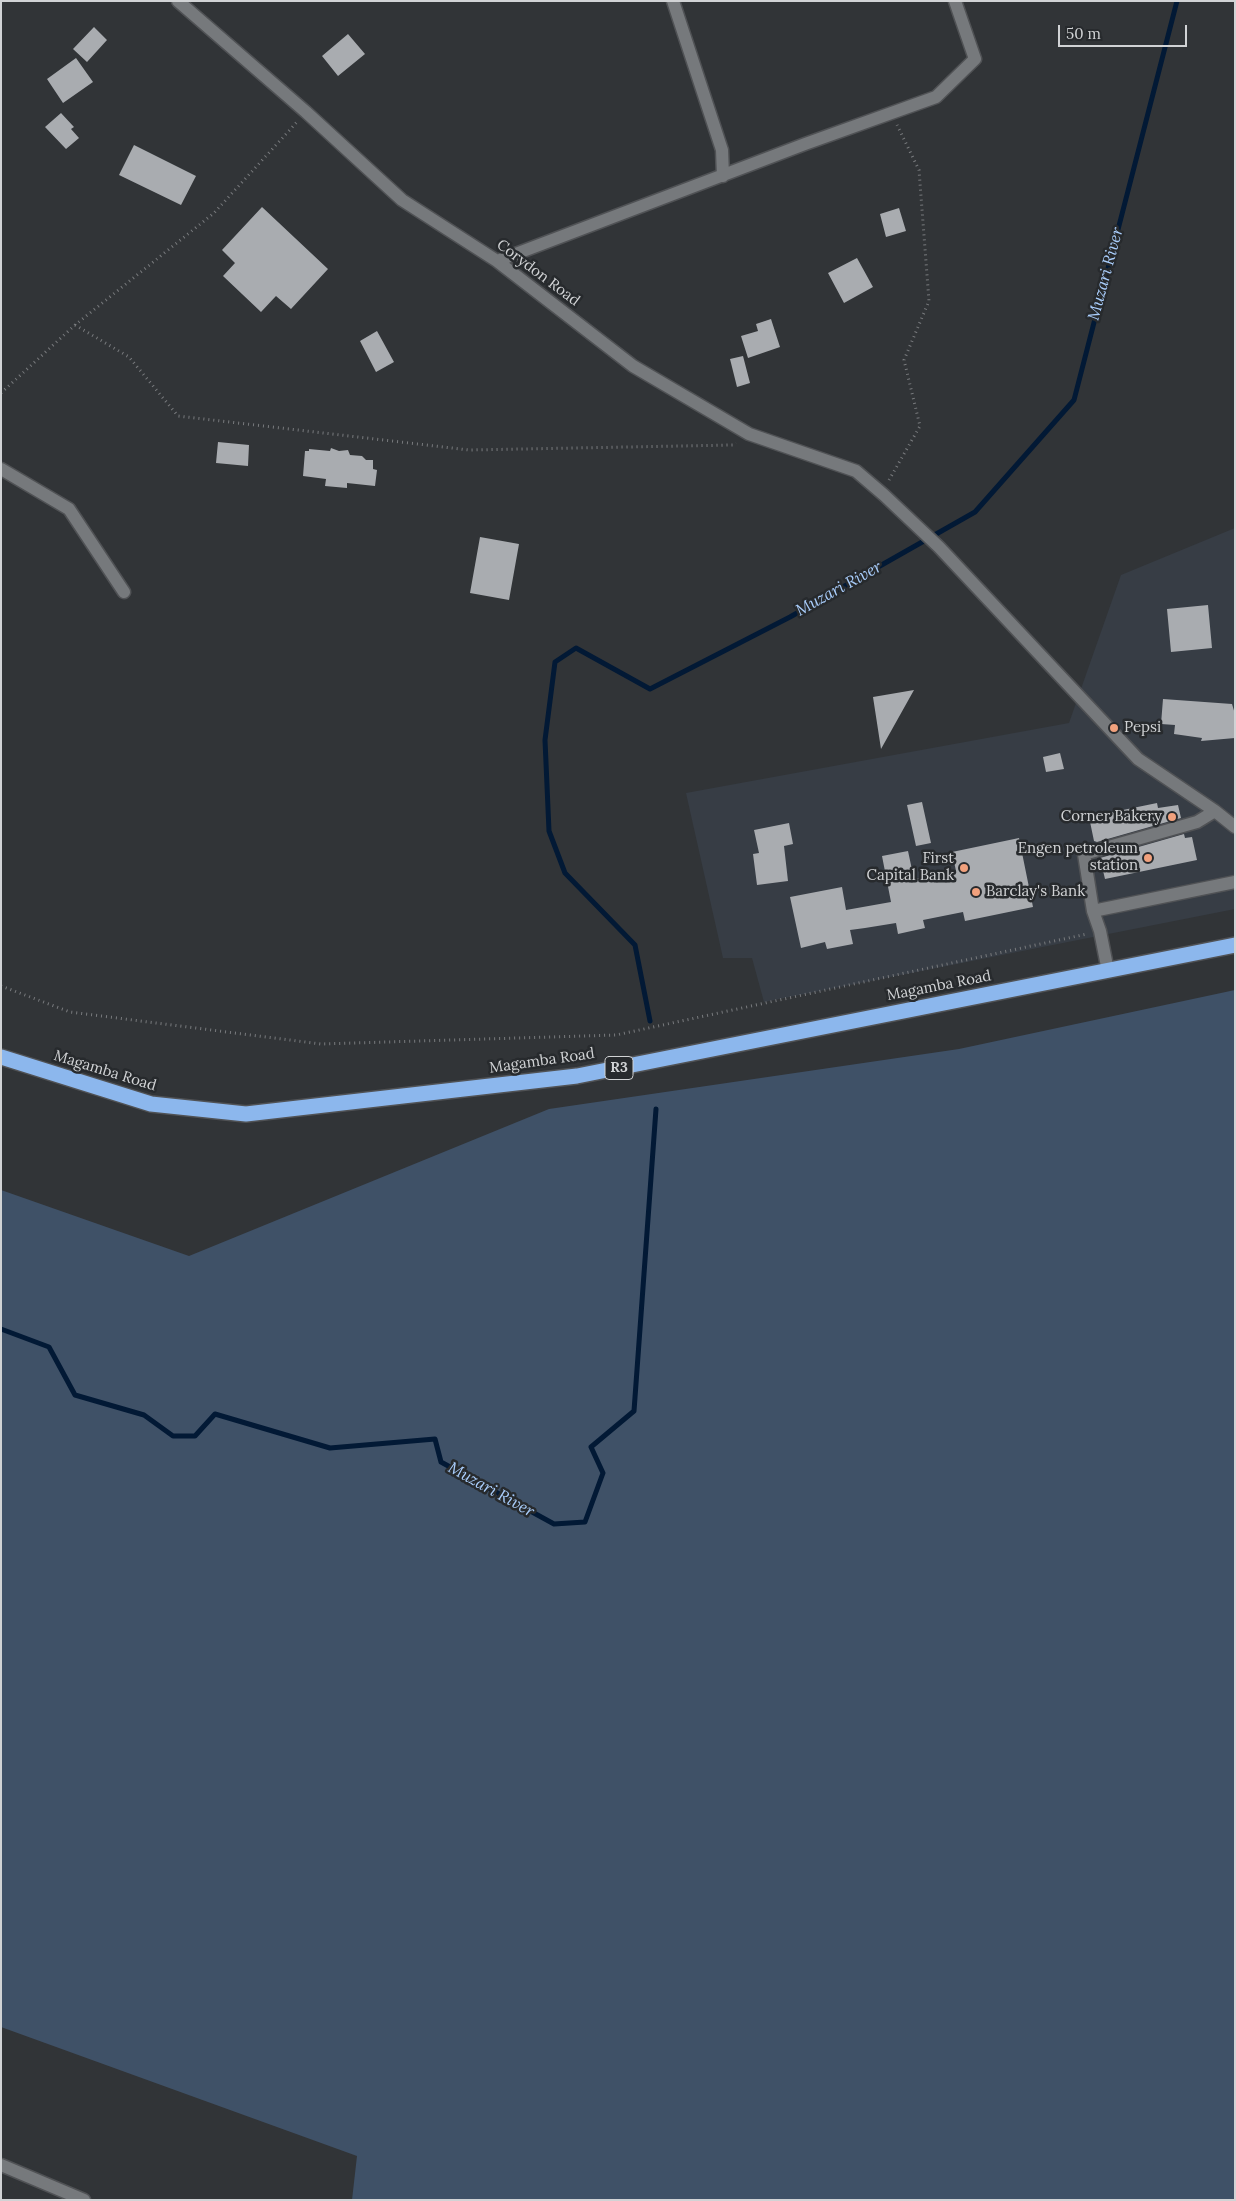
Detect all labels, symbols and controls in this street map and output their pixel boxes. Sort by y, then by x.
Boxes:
scale bar [1061,15,1190,47]
text: 50 m [1066,24,1101,43]
water label: Muzari River [1084,225,1128,323]
street label: Corydon Road [493,236,583,310]
water label: Muzari River [793,557,885,621]
place label: Pepsi [1124,719,1161,737]
marker: Pepsi [1108,722,1120,734]
place label: Corner Bakery [1061,808,1162,826]
marker: Corner Bakery [1166,811,1178,823]
place label: Engen petroleum station [1018,840,1138,875]
place label: First Capital Bank [867,850,954,885]
marker: Engen petroleum station [1142,852,1154,864]
marker: First Capital Bank [958,862,970,874]
place label: Barclay's Bank [986,883,1085,901]
marker: Barclay's Bank [970,886,982,898]
street label: Magamba Road [885,967,993,1005]
street label: Magamba Road [488,1045,596,1077]
street label: Magamba Road [52,1047,158,1095]
road number: R3 [605,1056,633,1080]
water label: Muzari River [445,1458,537,1522]

